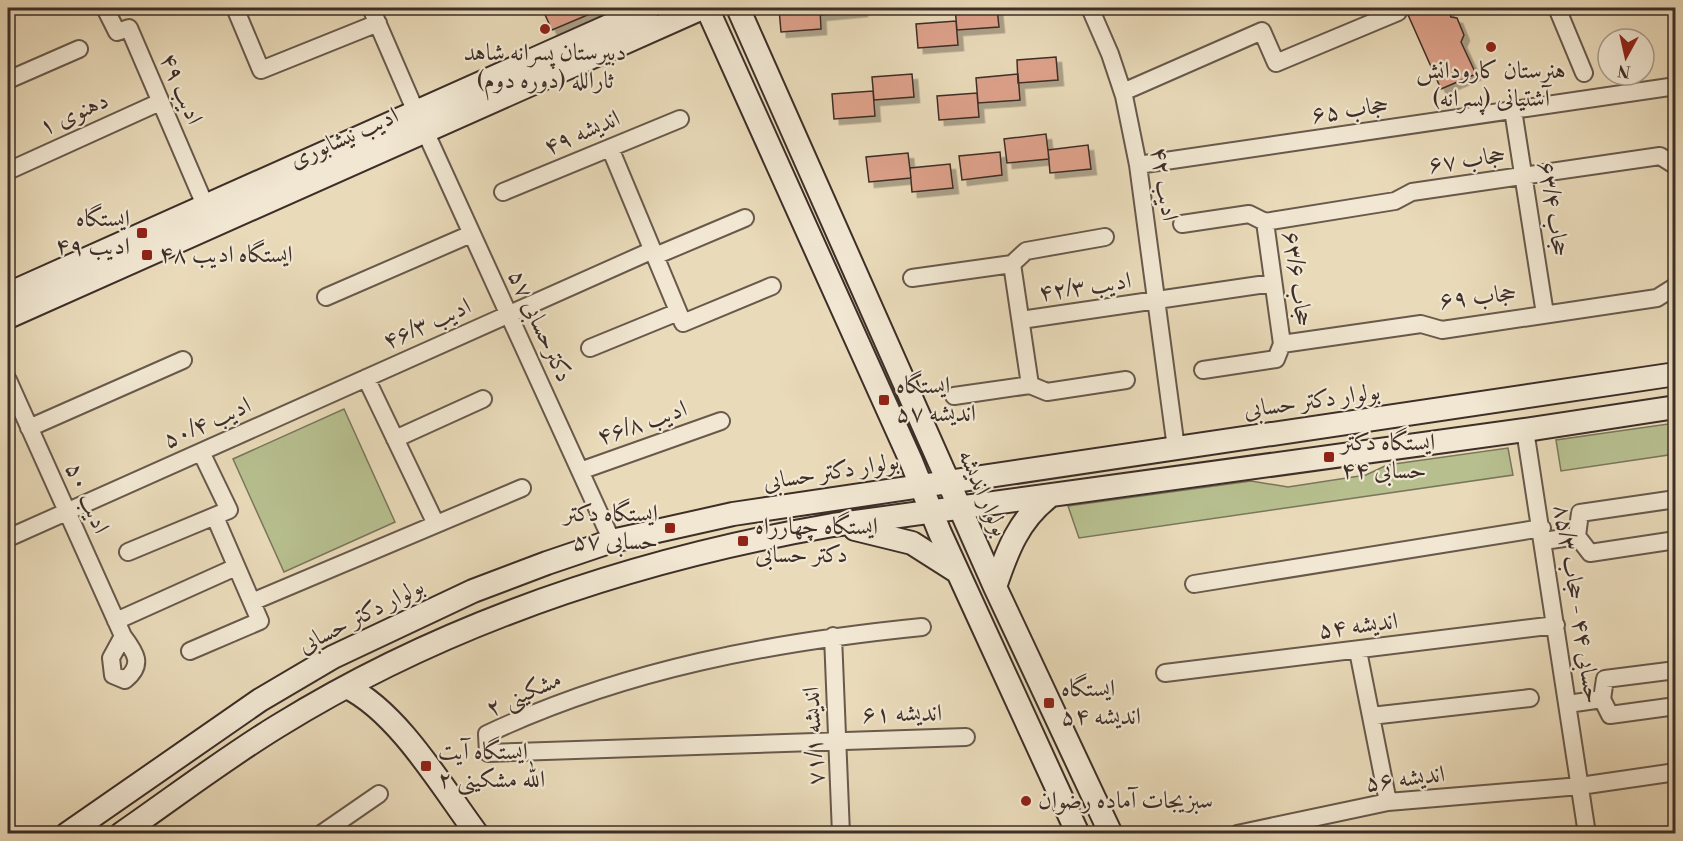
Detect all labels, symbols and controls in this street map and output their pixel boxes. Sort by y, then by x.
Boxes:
marker: دبیرستان پسرانه شاهد ثارالله (دوره دوم) [538,22,552,36]
north arrow [1596,27,1656,87]
place label: دبیرستان پسرانه شاهد ثارالله (دوره دوم) [464,38,626,101]
marker: هنرستان کارودانش آشتیانی (پسرانه) [1484,40,1498,54]
street label: ادیب ۴۹ [153,49,209,129]
place label: هنرستان کارودانش آشتیانی (پسرانه) [1416,56,1566,116]
text: N [1616,60,1632,82]
street label: دهنوی ۱ [34,85,114,143]
street label: حجاب ۶۵ [1309,90,1391,130]
street label: ادیب نیشابوری [285,101,403,175]
street label: اندیشه ۴۹ [539,104,625,162]
street label: حجاب ۶۷ [1426,140,1508,180]
street label: ادیب ۴۲ [1143,145,1185,223]
street label: حجاب ۶۳/۴ [1531,159,1575,259]
place label: ایستگاه ادیب ۴۹ [55,203,130,262]
marker: ایستگاه ادیب ۴۹ [135,226,149,240]
street label: حجاب ۶۳/۶ [1275,229,1319,329]
place label: ایستگاه ادیب ۴۸ [159,239,293,270]
marker: ایستگاه ادیب ۴۸ [140,248,154,262]
street label: دکترحسابی ۵۷ [500,265,579,387]
street label: ادیب ۴۲/۳ [1037,266,1133,308]
street label: حجاب ۶۹ [1438,278,1518,316]
street label: ادیب ۴۶/۳ [378,291,476,357]
place label: ایستگاه اندیشه ۵۷ [896,370,976,429]
street label: بولوار دکتر حسابی [1242,377,1382,426]
street label: ادیب ۵۰/۴ [158,390,256,456]
marker: ایستگاه اندیشه ۵۷ [877,393,891,407]
street label: ادیب ۴۶/۸ [593,394,691,452]
place label: ایستگاه دکتر حسابی ۴۴ [1338,427,1435,487]
street label: بولوار اندیشه [951,445,1015,541]
street label: بولوار دکتر حسابی [761,446,901,499]
marker: ایستگاه دکتر حسابی ۴۴ [1322,450,1336,464]
street label: ادیب ۵۰ [58,458,116,538]
place label: ایستگاه دکتر حسابی ۵۷ [561,498,658,558]
street label: حسابی ۴۴ - حجاب ۸۵/۳ [1545,502,1608,706]
place label: ایستگاه چهارراه دکتر حسابی [755,511,878,571]
marker: ایستگاه دکتر حسابی ۵۷ [663,521,677,535]
marker: ایستگاه چهارراه دکتر حسابی [736,534,750,548]
street label: بولوار دکتر حسابی [293,571,430,661]
street label: اندیشه ۵۴ [1316,606,1400,646]
street label: مشکینی ۲ [482,664,567,725]
place label: ایستگاه اندیشه ۵۴ [1061,673,1141,732]
street label: اندیشه ۷۱/۱ [796,686,832,786]
marker: ایستگاه اندیشه ۵۴ [1042,696,1056,710]
street label: اندیشه ۶۱ [862,698,942,730]
place label: ایستگاه آیت الله مشکینی ۲ [438,736,545,796]
marker: ایستگاه آیت الله مشکینی ۲ [419,759,433,773]
street label: اندیشه ۵۶ [1363,759,1447,799]
place label: سبزیجات آماده رضوان [1038,786,1213,816]
marker: سبزیجات آماده رضوان [1019,794,1033,808]

